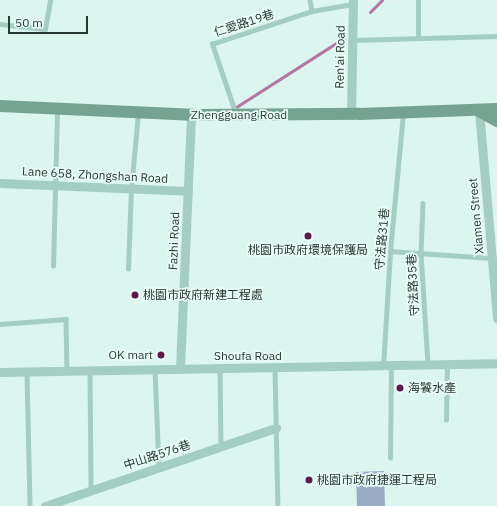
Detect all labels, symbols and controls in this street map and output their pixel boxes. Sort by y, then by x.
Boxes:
street label: 仁愛路19巷 [212,7,276,39]
scale bar [10,8,90,34]
text: 50 m [15,15,43,30]
street label: Ren'ai Road [332,25,348,89]
street label: Zhengguang Road [191,108,287,122]
street label: Lane 658, Zhongshan Road [22,164,168,186]
street label: Xiamen Street [465,177,487,255]
street label: 守法路31巷 [372,207,392,271]
street label: Fazhi Road [166,212,182,270]
marker: 桃園市政府環境保護局 [303,231,313,241]
place label: 桃園市政府環境保護局 [248,243,368,257]
street label: 守法路35巷 [404,253,422,317]
place label: 桃園市政府新建工程處 [143,288,263,302]
marker: 桃園市政府新建工程處 [130,290,140,300]
place label: OK mart [109,348,153,362]
street label: Shoufa Road [214,349,282,363]
marker: OK mart [156,350,166,360]
place label: 海饕水產 [408,381,456,395]
marker: 海饕水產 [395,383,405,393]
street label: 中山路576巷 [122,437,192,473]
place label: 桃園市政府捷運工程局 [317,473,437,487]
marker: 桃園市政府捷運工程局 [304,475,314,485]

